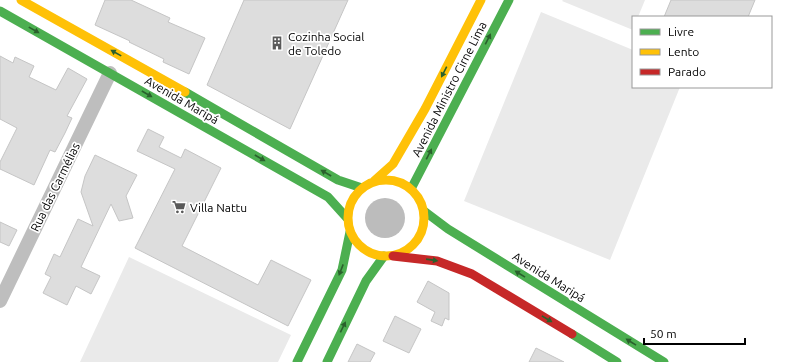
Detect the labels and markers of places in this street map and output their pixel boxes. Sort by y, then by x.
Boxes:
place label: Cozinha Social de Toledo [288,30,364,57]
building icon: Cozinha Social de Toledo [269,35,285,51]
supermarket icon: Villa Nattu [171,199,187,215]
place label: Villa Nattu [190,201,247,214]

